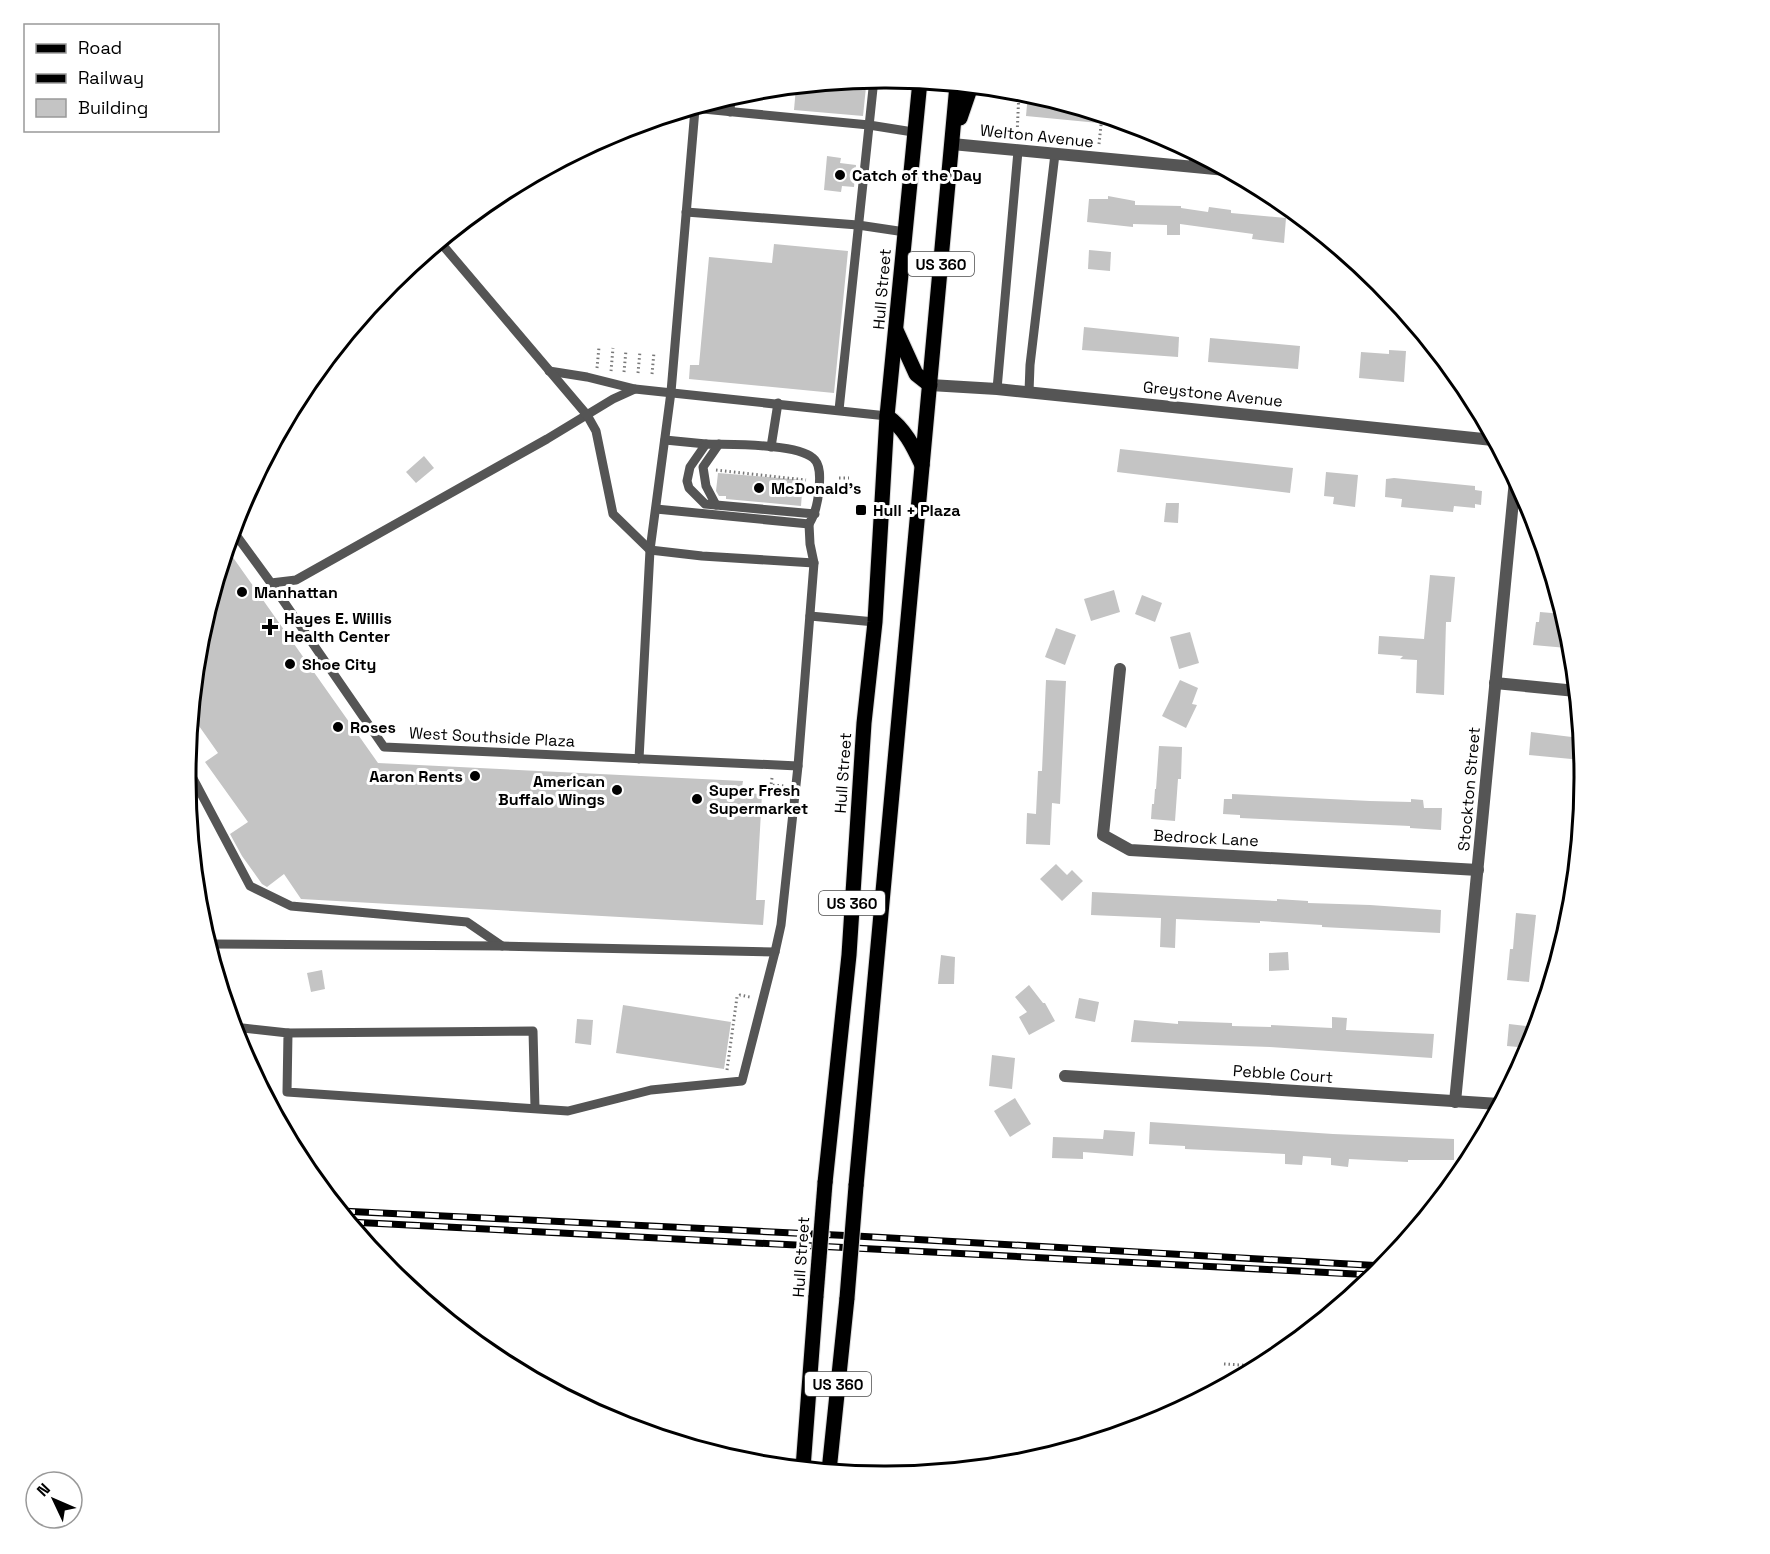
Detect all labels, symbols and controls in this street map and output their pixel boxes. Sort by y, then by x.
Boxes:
legend [24,24,219,132]
text: Road [78,36,122,59]
text: Railway [78,66,144,89]
text: Building [78,96,148,119]
street label: Welton Avenue [979,120,1095,152]
place label: Catch of the Day [852,165,982,186]
marker: Catch of the Day [833,168,847,182]
street label: Hull Street [868,248,896,330]
road number: US 360 [908,252,974,276]
street label: Greystone Avenue [1142,376,1284,412]
place label: McDonald's [771,478,861,499]
marker: McDonald's [752,481,766,495]
place label: Hull + Plaza [873,500,961,521]
marker: Hull + Plaza [854,503,868,517]
place label: Manhattan [254,582,338,603]
marker: Manhattan [235,585,249,599]
place label: Hayes E. Willis Health Center [284,608,392,647]
marker: Hayes E. Willis Health Center [261,618,279,636]
place label: Shoe City [302,654,376,675]
marker: Shoe City [283,657,297,671]
place label: Roses [350,717,396,738]
marker: Roses [331,720,345,734]
street label: West Southside Plaza [409,722,575,752]
street label: Stockton Street [1453,726,1485,852]
street label: Hull Street [830,732,856,814]
place label: Aaron Rents [369,766,463,787]
marker: Aaron Rents [468,769,482,783]
place label: American Buffalo Wings [498,771,605,810]
place label: Super Fresh Supermarket [709,780,808,819]
marker: American Buffalo Wings [610,783,624,797]
marker: Super Fresh Supermarket [690,792,704,806]
street label: Bedrock Lane [1153,825,1259,851]
road number: US 360 [819,891,885,915]
street label: Pebble Court [1232,1060,1334,1088]
street label: Hull Street [788,1216,814,1298]
road number: US 360 [805,1372,871,1396]
north arrow [24,1470,84,1530]
text: N [32,1479,55,1501]

